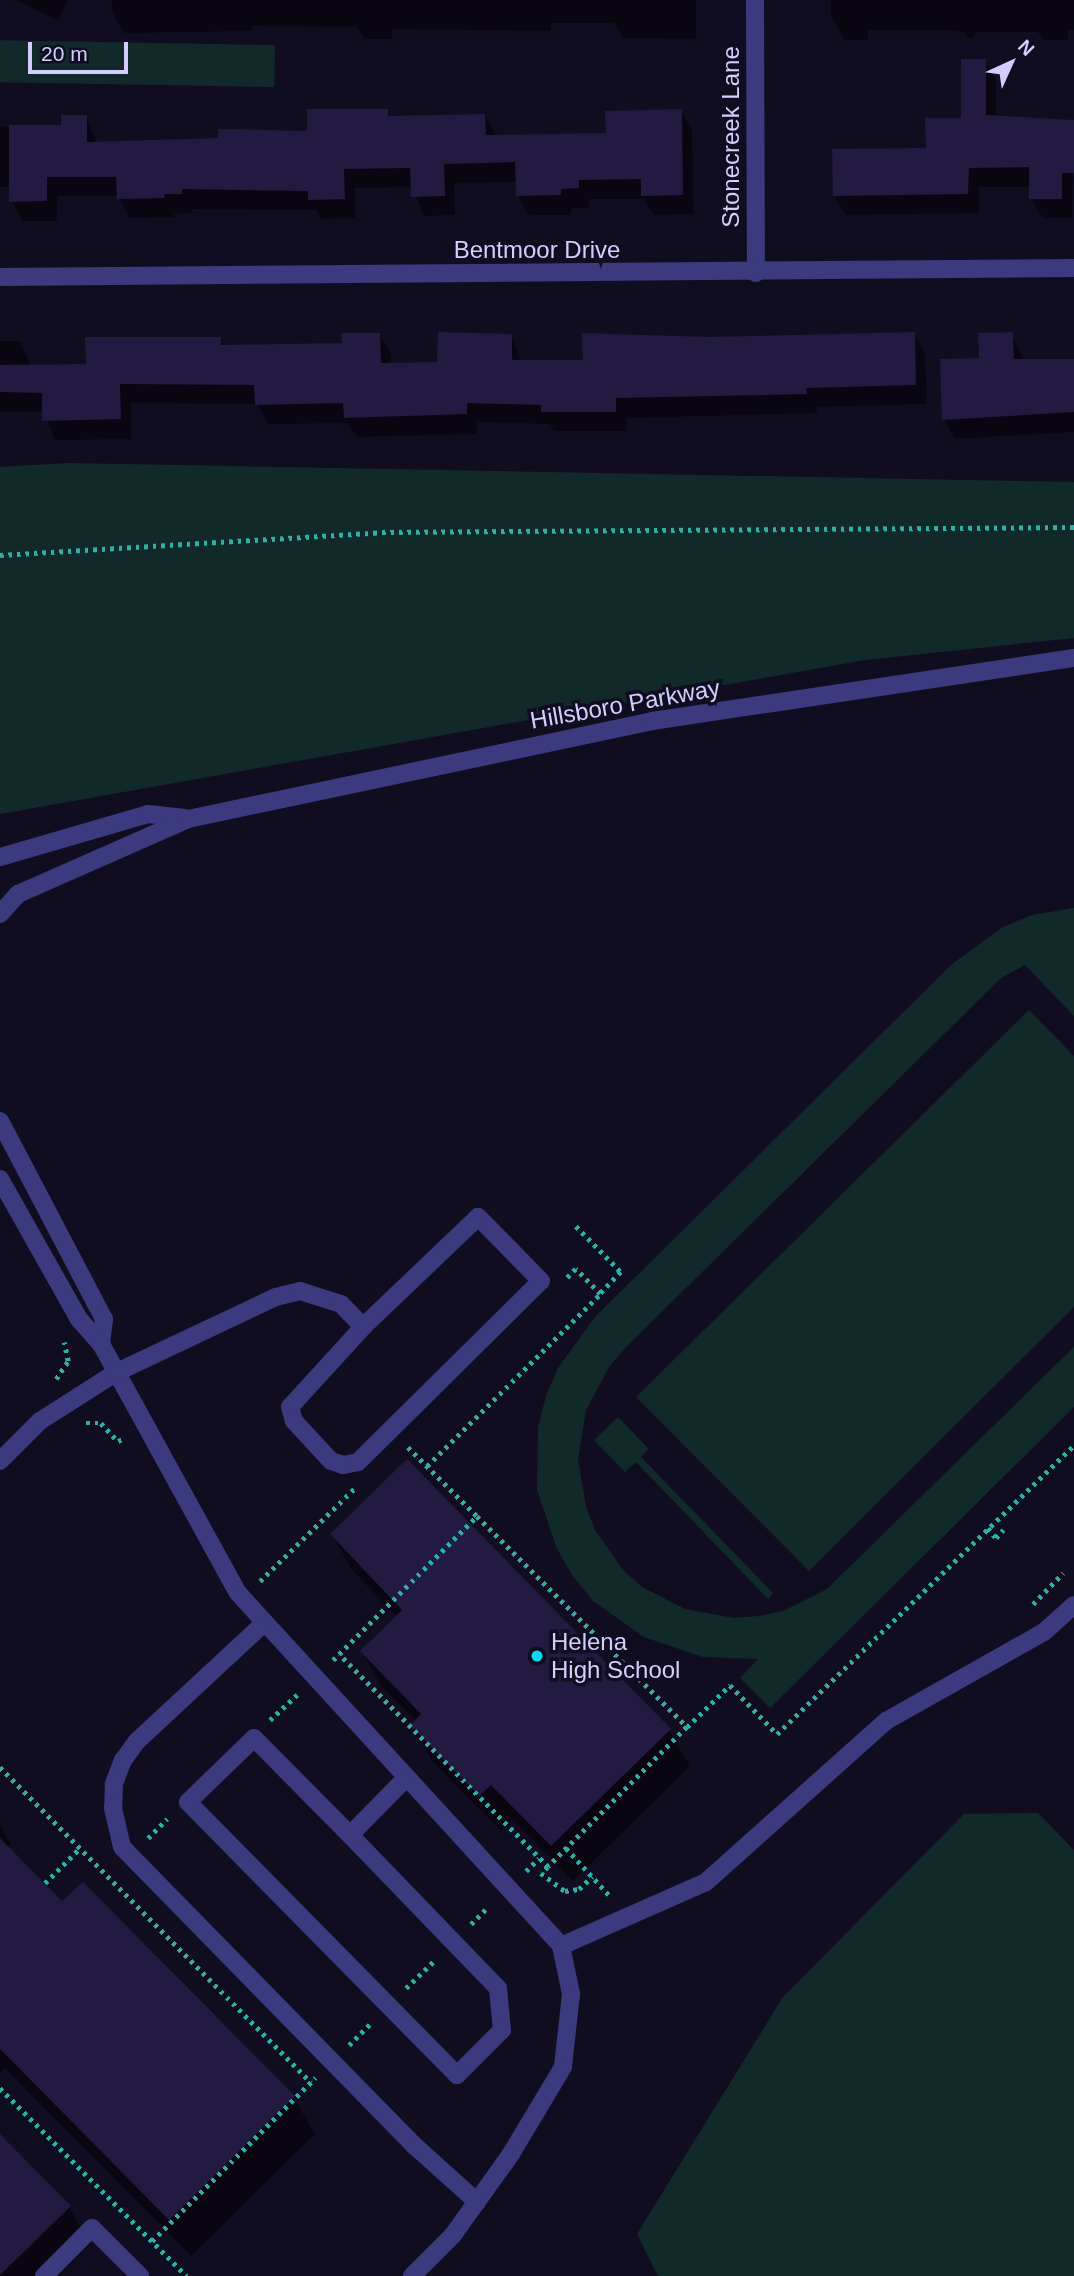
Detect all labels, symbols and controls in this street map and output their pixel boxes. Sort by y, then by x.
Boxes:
scale bar [32,28,131,72]
north arrow [976,28,1046,98]
text: N [1014,36,1038,60]
text: 20 m [41,42,88,65]
street label: Stonecreek Lane [717,46,745,228]
street label: Bentmoor Drive [454,236,620,264]
street label: Hillsboro Parkway [528,673,722,735]
place label: Helena High School [551,1628,680,1684]
marker: Helena High School [529,1648,545,1664]

